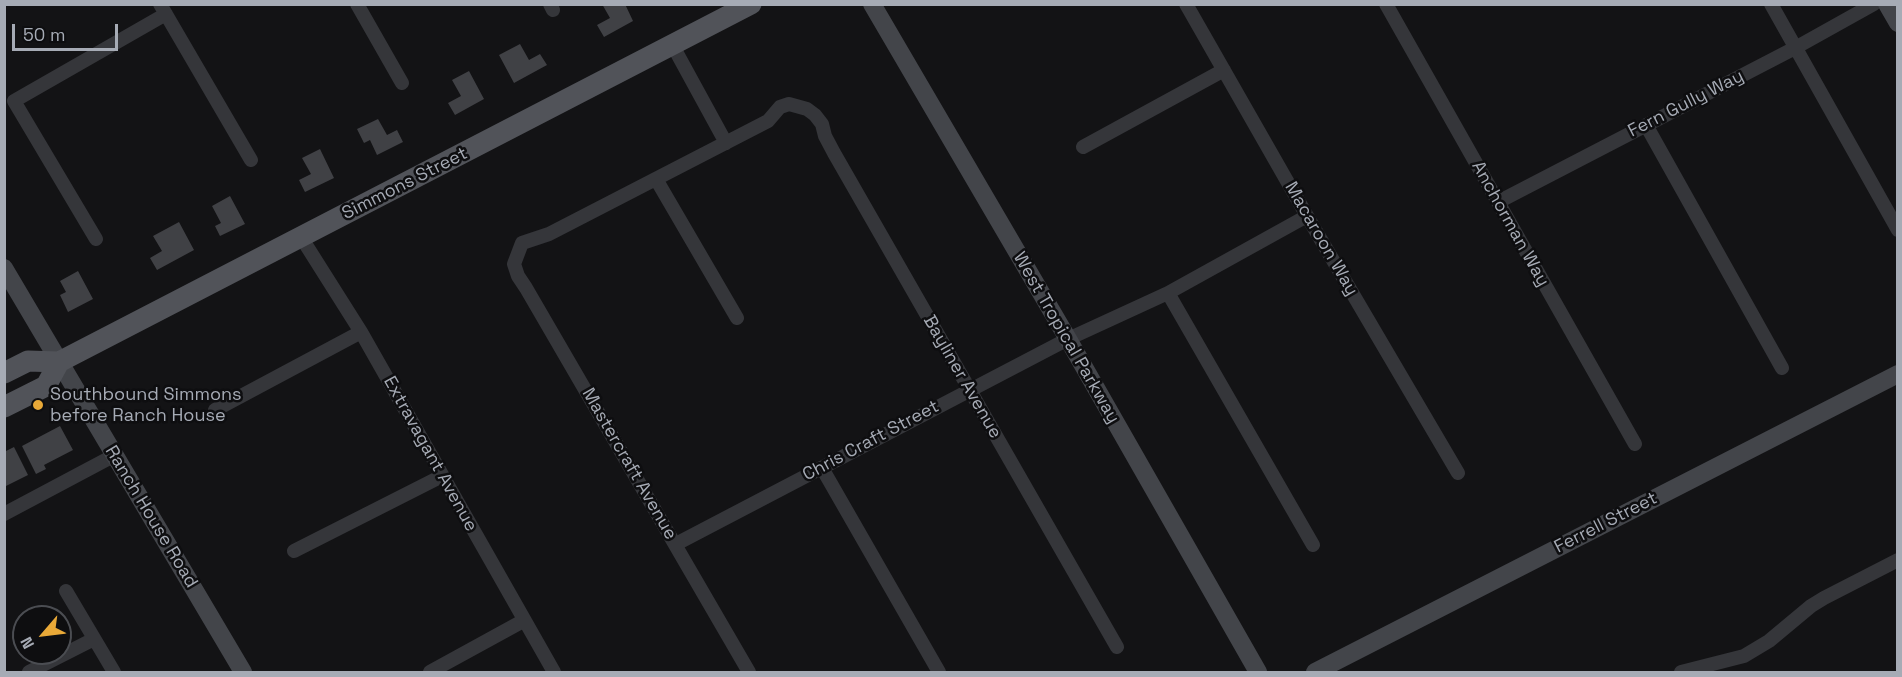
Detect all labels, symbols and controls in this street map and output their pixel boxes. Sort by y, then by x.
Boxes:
scale bar [15,12,122,50]
text: 50 m [23,23,65,46]
street label: Fern Gully Way [1625,66,1747,142]
street label: Simmons Street [339,143,471,225]
street label: Anchorman Way [1467,157,1553,291]
street label: Macaroon Way [1280,178,1362,300]
street label: West Tropical Parkway [1008,249,1124,427]
street label: Bayliner Avenue [918,312,1006,442]
street label: Extravagant Avenue [378,373,482,535]
place label: Southbound Simmons before Ranch House [50,384,242,426]
street label: Mastercraft Avenue [577,384,681,544]
street label: Chris Craft Street [799,396,943,486]
marker: Southbound Simmons before Ranch House [31,398,45,412]
street label: Ranch House Road [100,442,202,592]
street label: Ferrell Street [1551,488,1661,558]
north arrow [12,605,72,665]
text: N [16,633,39,652]

